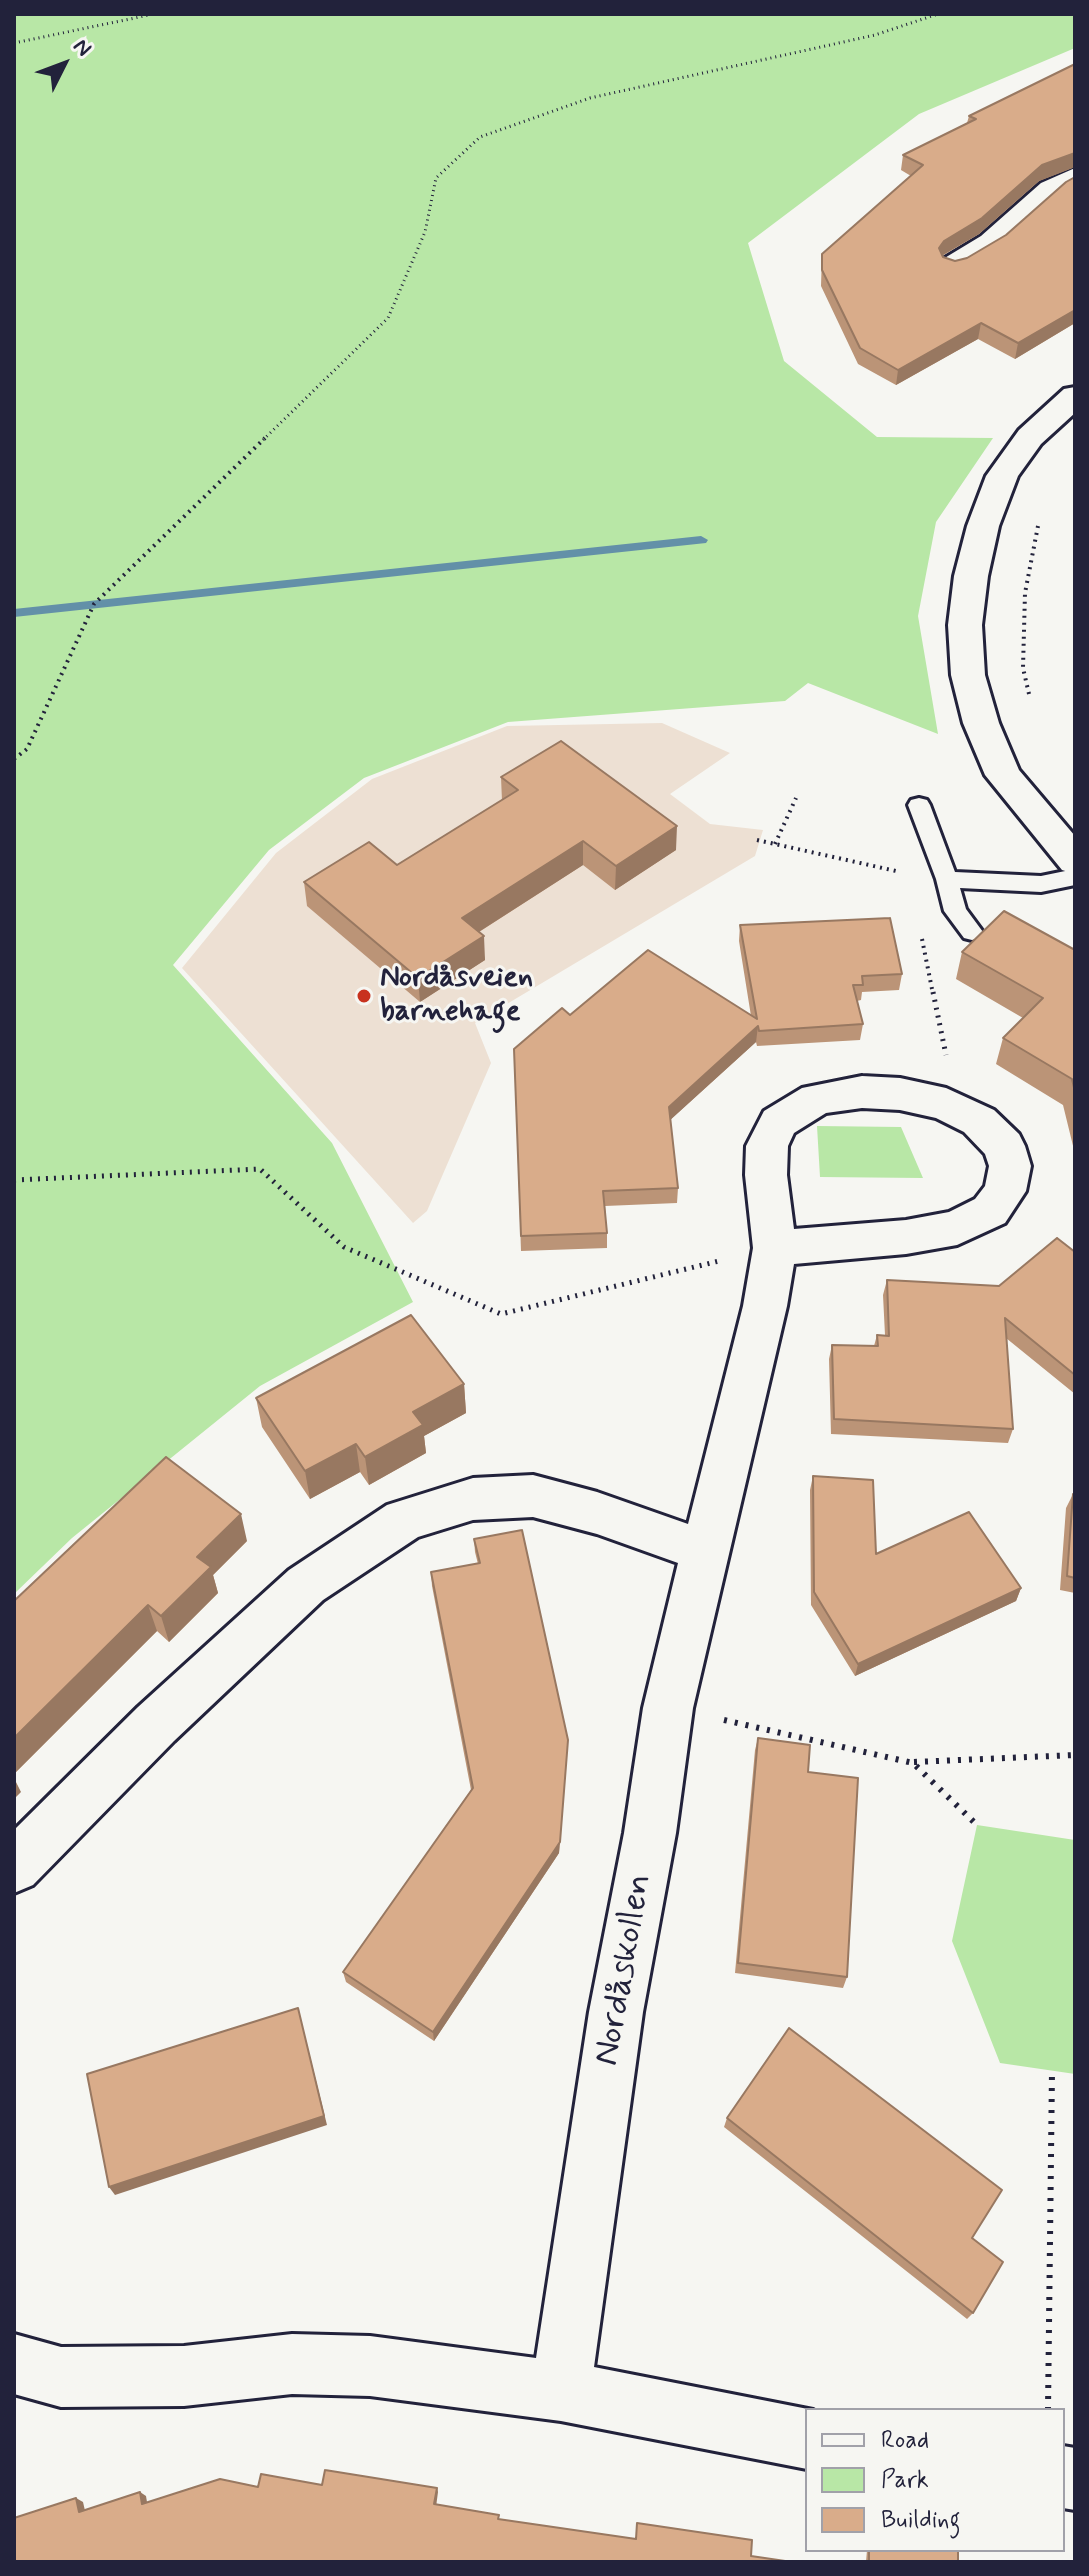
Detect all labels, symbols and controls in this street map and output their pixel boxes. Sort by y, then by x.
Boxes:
north arrow [24,24,104,104]
text: N [67,33,97,63]
place label: Nordåsveien barnehage [380,961,533,1032]
marker: Nordåsveien barnehage [355,987,373,1005]
street label: Nordåskollen [587,1871,663,2069]
legend [805,2408,1065,2552]
text: Road [881,2425,929,2456]
text: Park [881,2465,929,2496]
text: Building [881,2505,961,2536]

